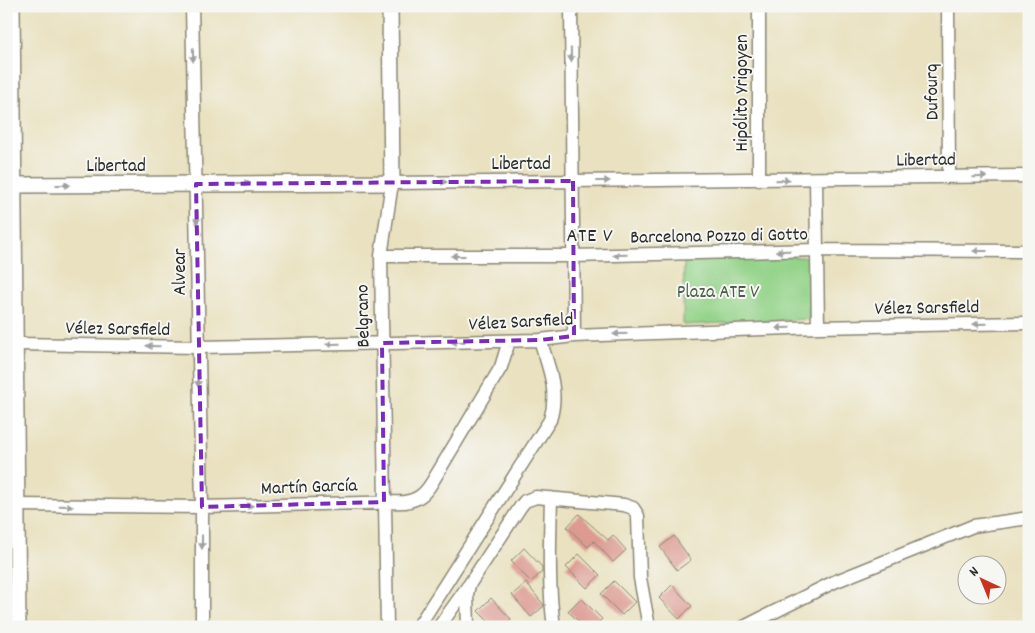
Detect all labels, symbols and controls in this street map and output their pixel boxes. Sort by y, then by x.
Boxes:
street label: Hipólito Yrigoyen [730,34,757,152]
one-way arrow [190,47,198,63]
one-way arrow [567,47,575,63]
street label: Dufourq [920,63,947,121]
street label: Libertad [896,147,956,176]
street label: Libertad [491,152,551,179]
street label: Libertad [86,154,146,181]
one-way arrow [973,173,989,181]
one-way arrow [775,175,791,183]
one-way arrow [595,177,611,185]
one-way arrow [433,178,449,186]
one-way arrow [235,179,251,187]
one-way arrow [55,181,71,189]
one-way arrow [193,210,201,226]
street label: Barcelona Pozzo di Gotto [630,222,808,253]
district label: ATE V [566,223,614,251]
one-way arrow [774,247,790,255]
one-way arrow [972,247,988,255]
street label: Alvear [168,248,195,296]
one-way arrow [612,251,628,259]
one-way arrow [449,252,465,260]
park label: Plaza ATE V [677,280,759,307]
street label: Belgrano [350,284,379,348]
street label: Vélez Sarsfield [874,295,980,324]
street label: Vélez Sarsfield [468,307,574,340]
street label: Vélez Sarsfield [65,316,171,345]
one-way arrow [972,320,988,328]
one-way arrow [774,324,790,332]
one-way arrow [612,331,628,339]
one-way arrow [450,338,466,346]
one-way arrow [325,340,341,348]
one-way arrow [145,342,161,350]
one-way arrow [195,372,203,388]
street label: Martín García [261,473,359,504]
one-way arrow [58,502,74,510]
one-way arrow [238,502,254,510]
one-way arrow [198,535,206,551]
north arrow [958,556,1008,606]
text: N [965,562,984,582]

